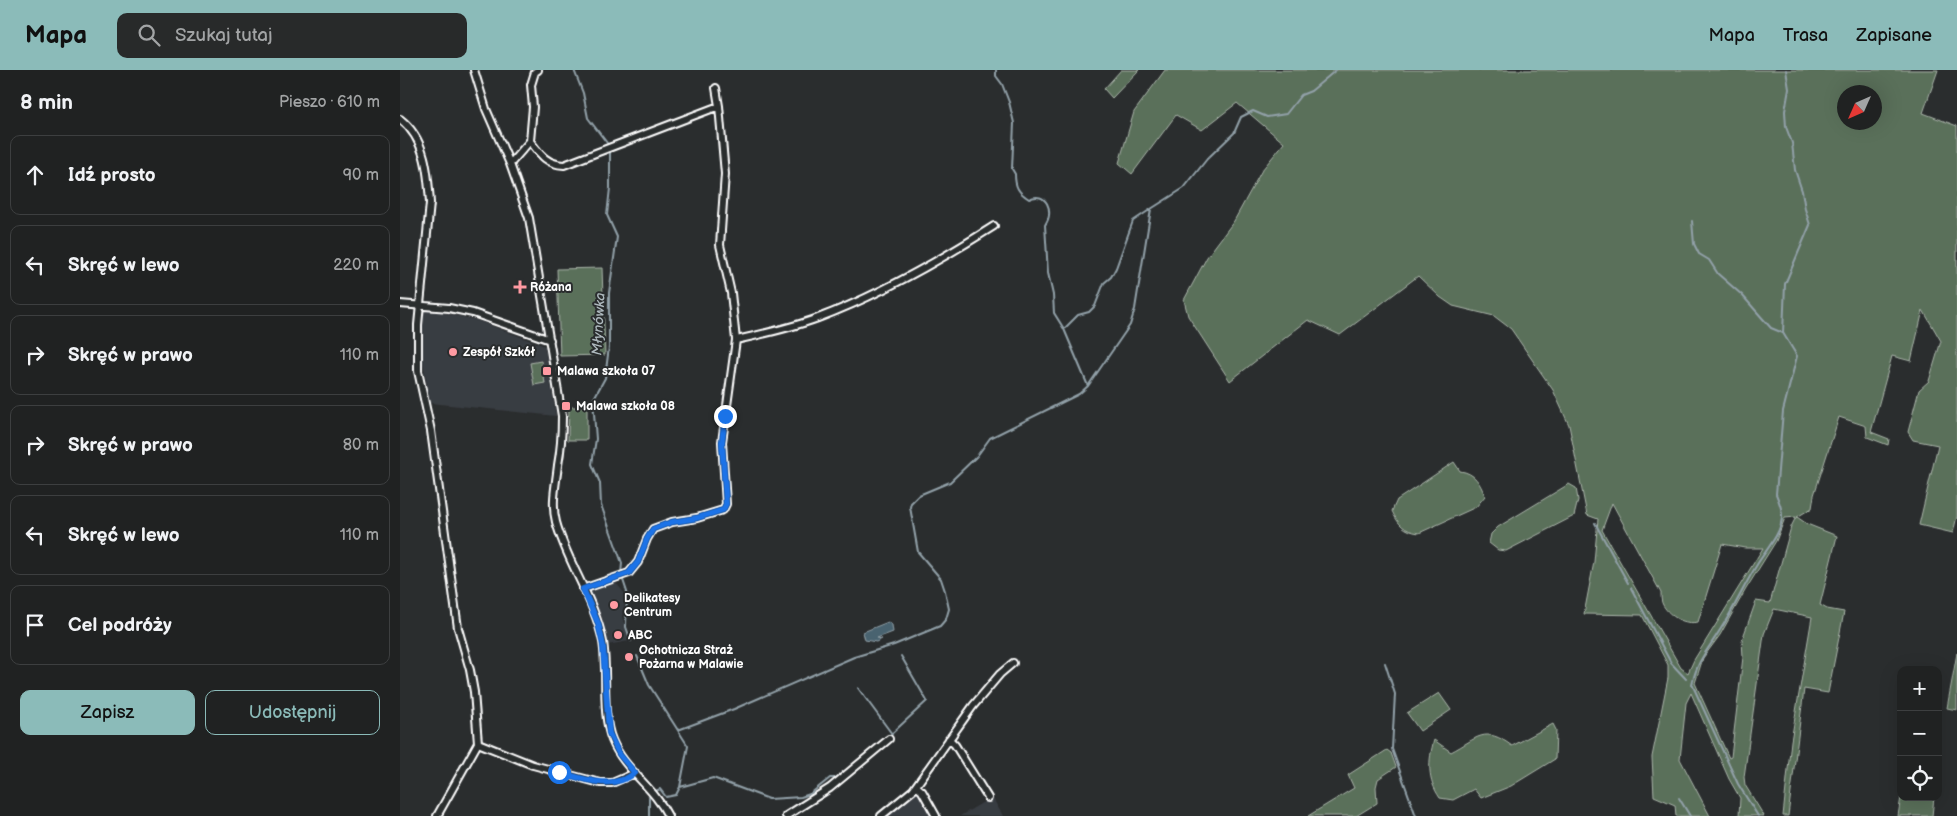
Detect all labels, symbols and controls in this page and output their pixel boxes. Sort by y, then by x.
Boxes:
search box [117,13,467,58]
text: Mapa [25,21,87,50]
icon: search [135,21,163,49]
text: Szukaj tutaj [175,24,272,47]
text: Mapa [1708,25,1755,46]
text: Trasa [1783,25,1828,46]
text: Zapisane [1856,25,1932,46]
north arrow [1837,85,1882,130]
text: 8 min [20,90,73,115]
text: Pieszo · 610 m [279,93,380,112]
icon: ahead [21,161,49,189]
text: Idź prosto [68,164,156,187]
text: 90 m [343,166,379,185]
icon: left [21,251,49,279]
text: Skręć w lewo [68,254,180,277]
text: 220 m [333,256,379,275]
place label: Różana [530,280,572,295]
marker: Różana [514,281,526,293]
water label: Młynówka [588,292,609,356]
icon: right [21,341,49,369]
text: Skręć w prawo [68,344,193,367]
place label: Zespół Szkół [463,345,536,360]
text: 110 m [340,346,379,365]
marker: Zespół Szkół [447,346,459,358]
place label: Malawa szkoła 07 [557,364,656,379]
marker: Malawa szkoła 07 [541,365,553,377]
place label: Malawa szkoła 08 [576,399,675,414]
marker: Malawa szkoła 08 [560,400,572,412]
route end [714,405,737,428]
icon: right [21,431,49,459]
text: Skręć w prawo [68,434,193,457]
text: 80 m [343,436,379,455]
icon: left [21,521,49,549]
text: Skręć w lewo [68,524,180,547]
text: 110 m [340,526,379,545]
place label: Delikatesy Centrum [624,591,681,620]
marker: Delikatesy Centrum [608,599,620,611]
icon: arrive [21,611,49,639]
text: Cel podróży [68,614,172,637]
place label: ABC [627,628,653,643]
marker: ABC [612,629,624,641]
place label: Ochotnicza Straż Pożarna w Malawie [639,643,743,672]
marker: Ochotnicza Straż Pożarna w Malawie [623,651,635,663]
map controls [1897,666,1942,801]
button: + [1897,666,1942,711]
button: Zapisz [20,690,195,735]
button: Udostępnij [205,690,380,735]
button: − [1897,711,1942,756]
button: locate [1897,756,1942,801]
route start [548,761,571,784]

